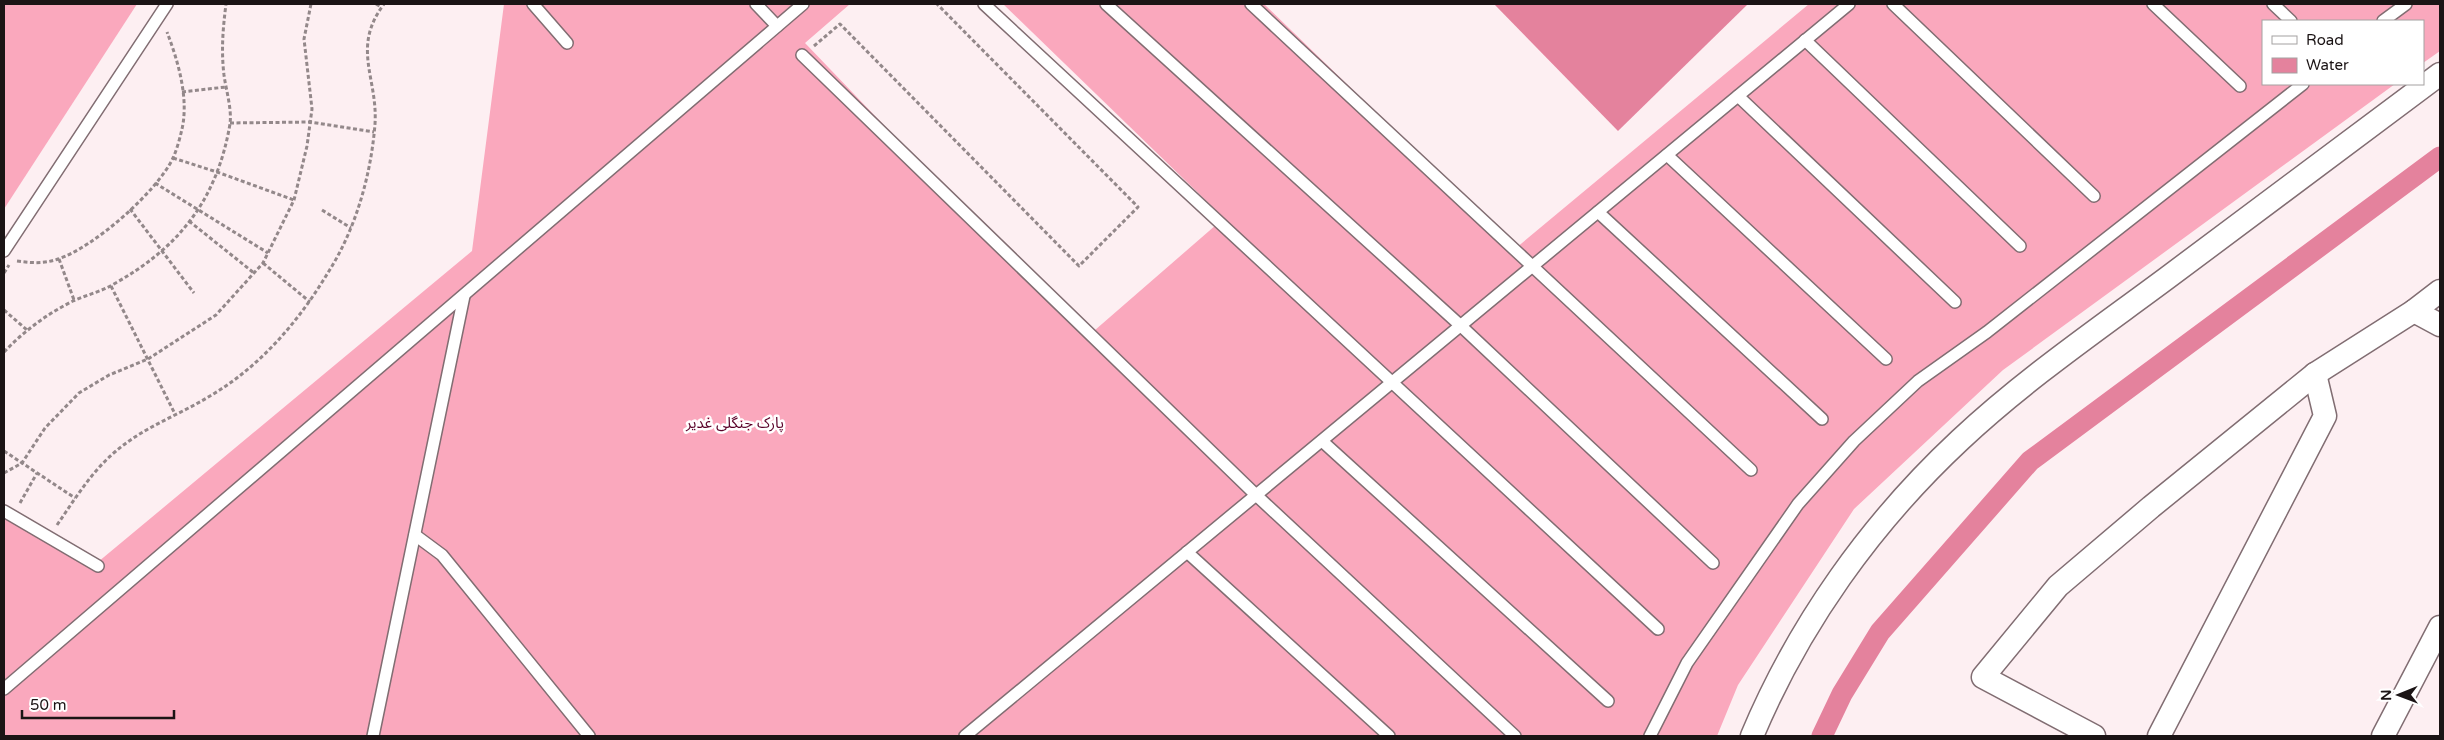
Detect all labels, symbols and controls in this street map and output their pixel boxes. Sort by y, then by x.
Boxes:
legend [2262,20,2424,85]
text: Road [2306,31,2344,49]
text: Water [2306,56,2349,74]
park label: پارک جنگلی غدیر [685,414,784,433]
north arrow [2374,670,2424,720]
scale bar [22,688,175,720]
text: N [2378,689,2395,701]
text: 50 m [30,696,67,714]

